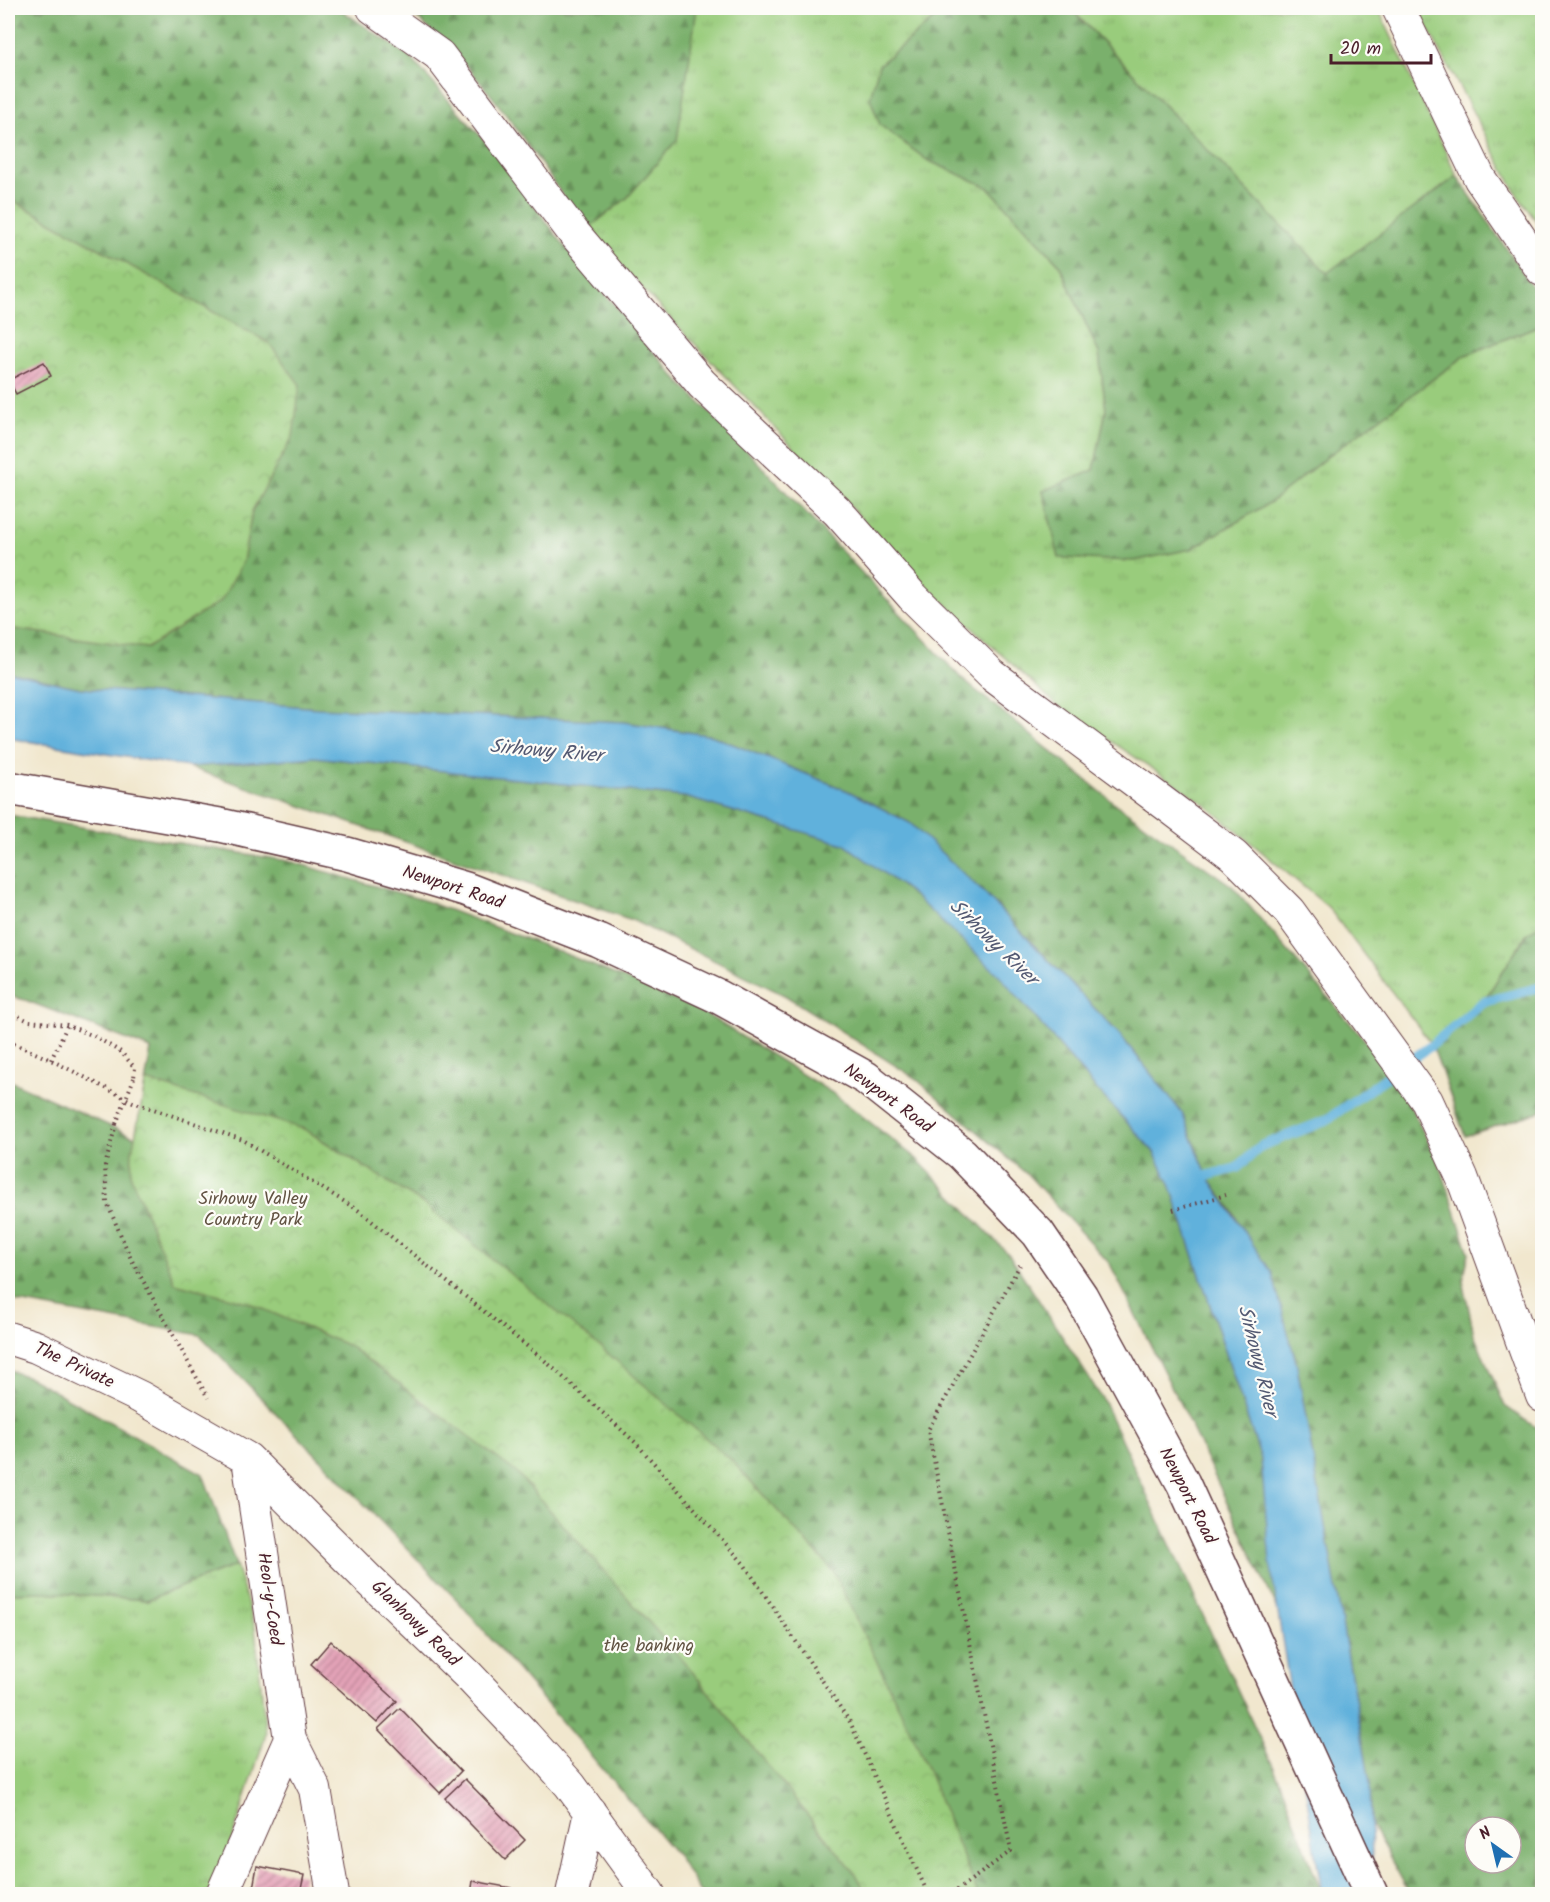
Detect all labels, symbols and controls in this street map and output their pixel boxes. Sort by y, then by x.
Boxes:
scale bar [1331,27,1432,65]
text: 20 m [1340,35,1381,64]
water label: Sirhowy River [488,731,608,773]
street label: Newport Road [398,858,509,918]
water label: Sirhowy River [941,892,1048,997]
street label: Newport Road [837,1056,940,1142]
park label: Sirhowy Valley Country Park [199,1185,308,1235]
water label: Sirhowy River [1228,1302,1287,1424]
street label: The Private [29,1335,119,1397]
street label: Newport Road [1150,1442,1224,1550]
street label: Heol-y-Coed [248,1551,290,1648]
street label: Glanhowy Road [364,1574,467,1675]
park label: the banking [604,1632,694,1661]
north arrow [1463,1815,1523,1875]
text: N [1474,1821,1497,1847]

